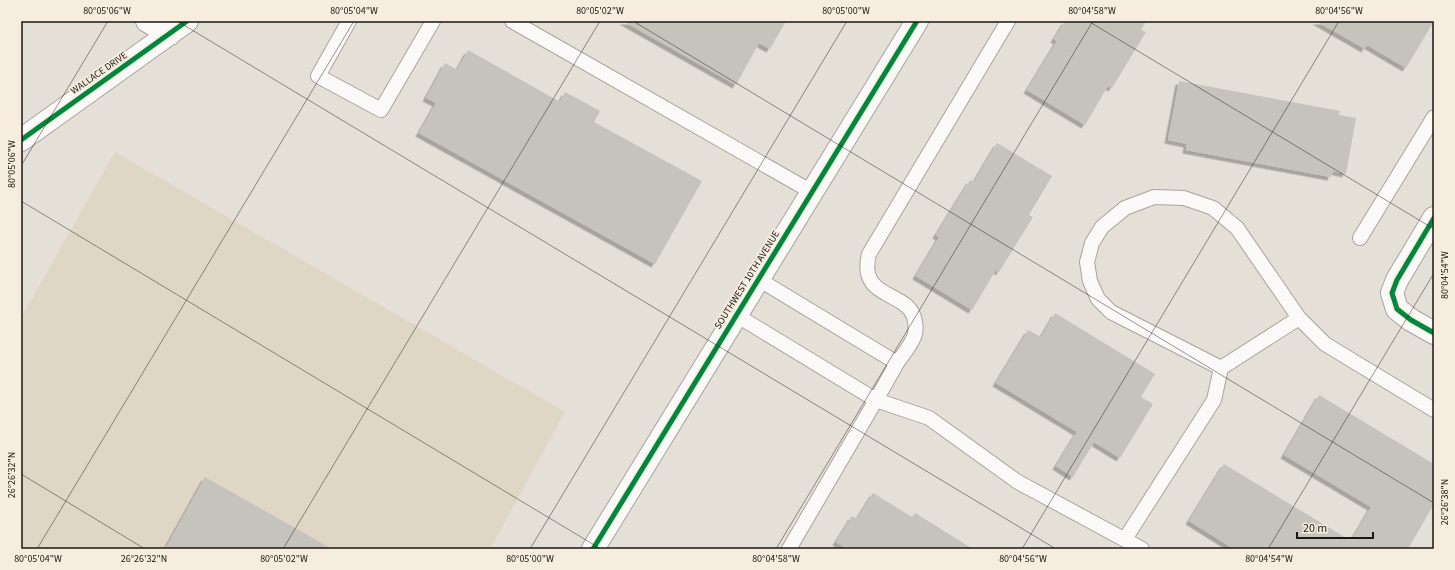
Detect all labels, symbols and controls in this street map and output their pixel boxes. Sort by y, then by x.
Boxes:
text: 80°05'06"W [83,4,131,18]
text: 80°05'04"W [330,4,378,18]
text: 80°05'02"W [576,4,624,18]
text: 80°05'00"W [822,4,870,18]
text: 80°04'58"W [1068,4,1116,18]
text: 80°04'56"W [1315,4,1363,18]
street label: WALLACE DRIVE [68,48,130,98]
text: 80°05'06"W [5,140,19,188]
street label: SOUTHWEST 10TH AVENUE [711,228,783,332]
text: 80°04'54"W [1438,251,1452,299]
text: 26°26'32"N [5,452,19,498]
text: 26°26'38"N [1438,479,1452,525]
scale bar [1297,514,1373,540]
text: 20 m [1303,520,1327,537]
text: 80°05'04"W [14,552,62,566]
text: 26°26'32"N [121,552,167,566]
text: 80°05'02"W [260,552,308,566]
text: 80°05'00"W [506,552,554,566]
text: 80°04'58"W [752,552,800,566]
text: 80°04'56"W [999,552,1047,566]
text: 80°04'54"W [1245,552,1293,566]

